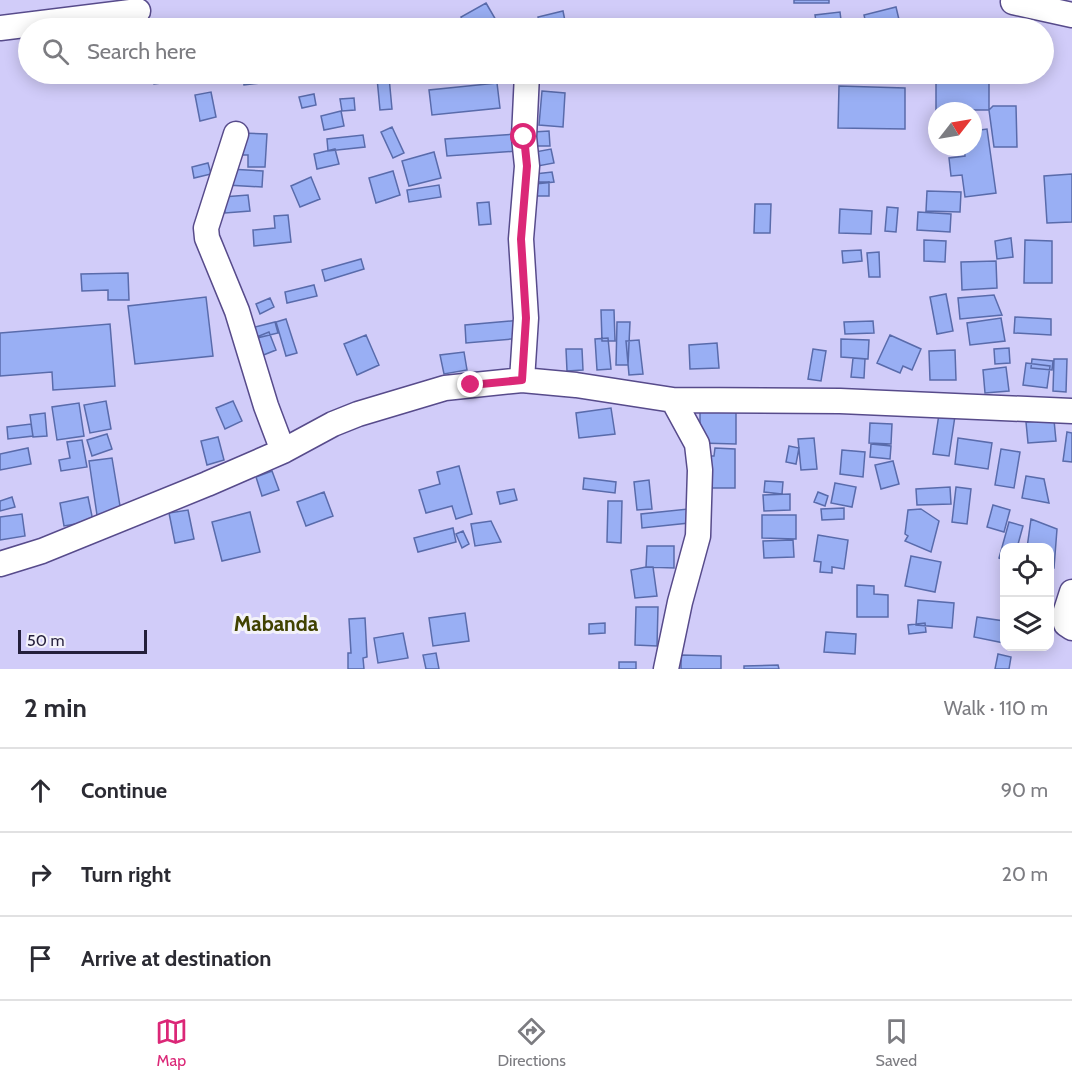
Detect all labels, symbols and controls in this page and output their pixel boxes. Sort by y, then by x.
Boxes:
search box [18,18,1054,84]
icon: search [39,35,72,68]
text: Search here [87,38,196,65]
north arrow [928,102,982,156]
route start [510,123,536,149]
route end [457,371,483,397]
map controls [1000,543,1054,651]
button: locate [1000,543,1054,597]
button: layers [1000,597,1054,651]
district label: Mabanda [234,611,319,636]
scale bar [18,627,147,654]
text: 50 m [27,631,64,650]
text: 2 min [24,692,87,724]
text: Walk · 110 m [944,696,1048,720]
icon: ahead [24,774,57,807]
text: Continue [81,777,167,804]
text: 90 m [1001,778,1048,802]
icon: right [24,858,57,891]
text: Turn right [81,861,171,888]
text: 20 m [1002,862,1048,886]
icon: arrive [24,942,57,975]
text: Arrive at destination [81,945,271,972]
tab: Map [155,1015,188,1070]
tab: Directions [498,1015,566,1070]
tab: Saved [876,1015,917,1070]

